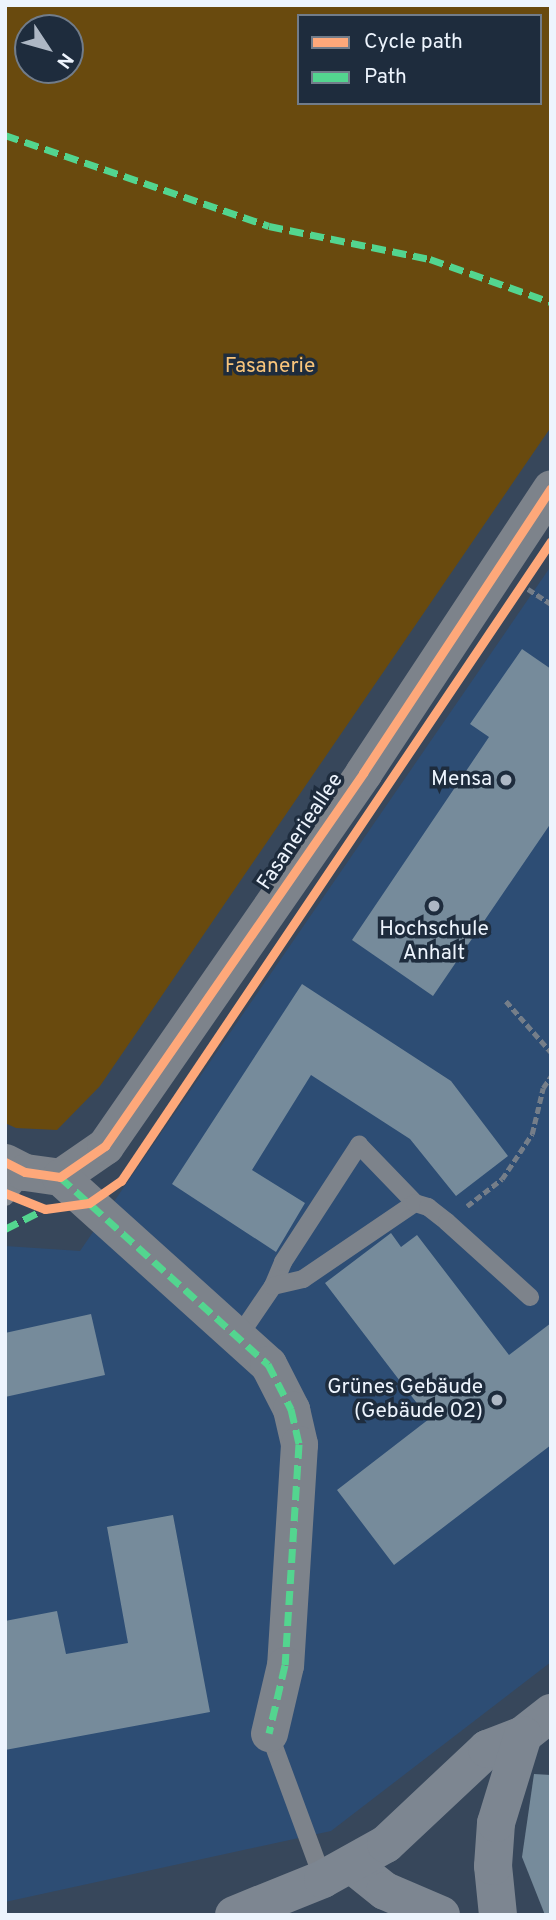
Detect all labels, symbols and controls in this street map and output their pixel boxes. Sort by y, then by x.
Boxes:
north arrow [14,14,84,84]
legend [297,14,542,105]
text: Cycle path [364,29,463,56]
text: N [51,48,78,73]
text: Path [364,64,407,91]
park label: Fasanerie [225,354,315,380]
place label: Mensa [431,767,492,793]
street label: Fasanerieallee [253,769,349,895]
marker: Mensa [498,772,514,788]
marker: Hochschule Anhalt [426,898,442,914]
place label: Hochschule Anhalt [379,917,489,967]
place label: Grünes Gebäude (Gebäude 02) [327,1375,483,1425]
marker: Grünes Gebäude (Gebäude 02) [489,1392,505,1408]

